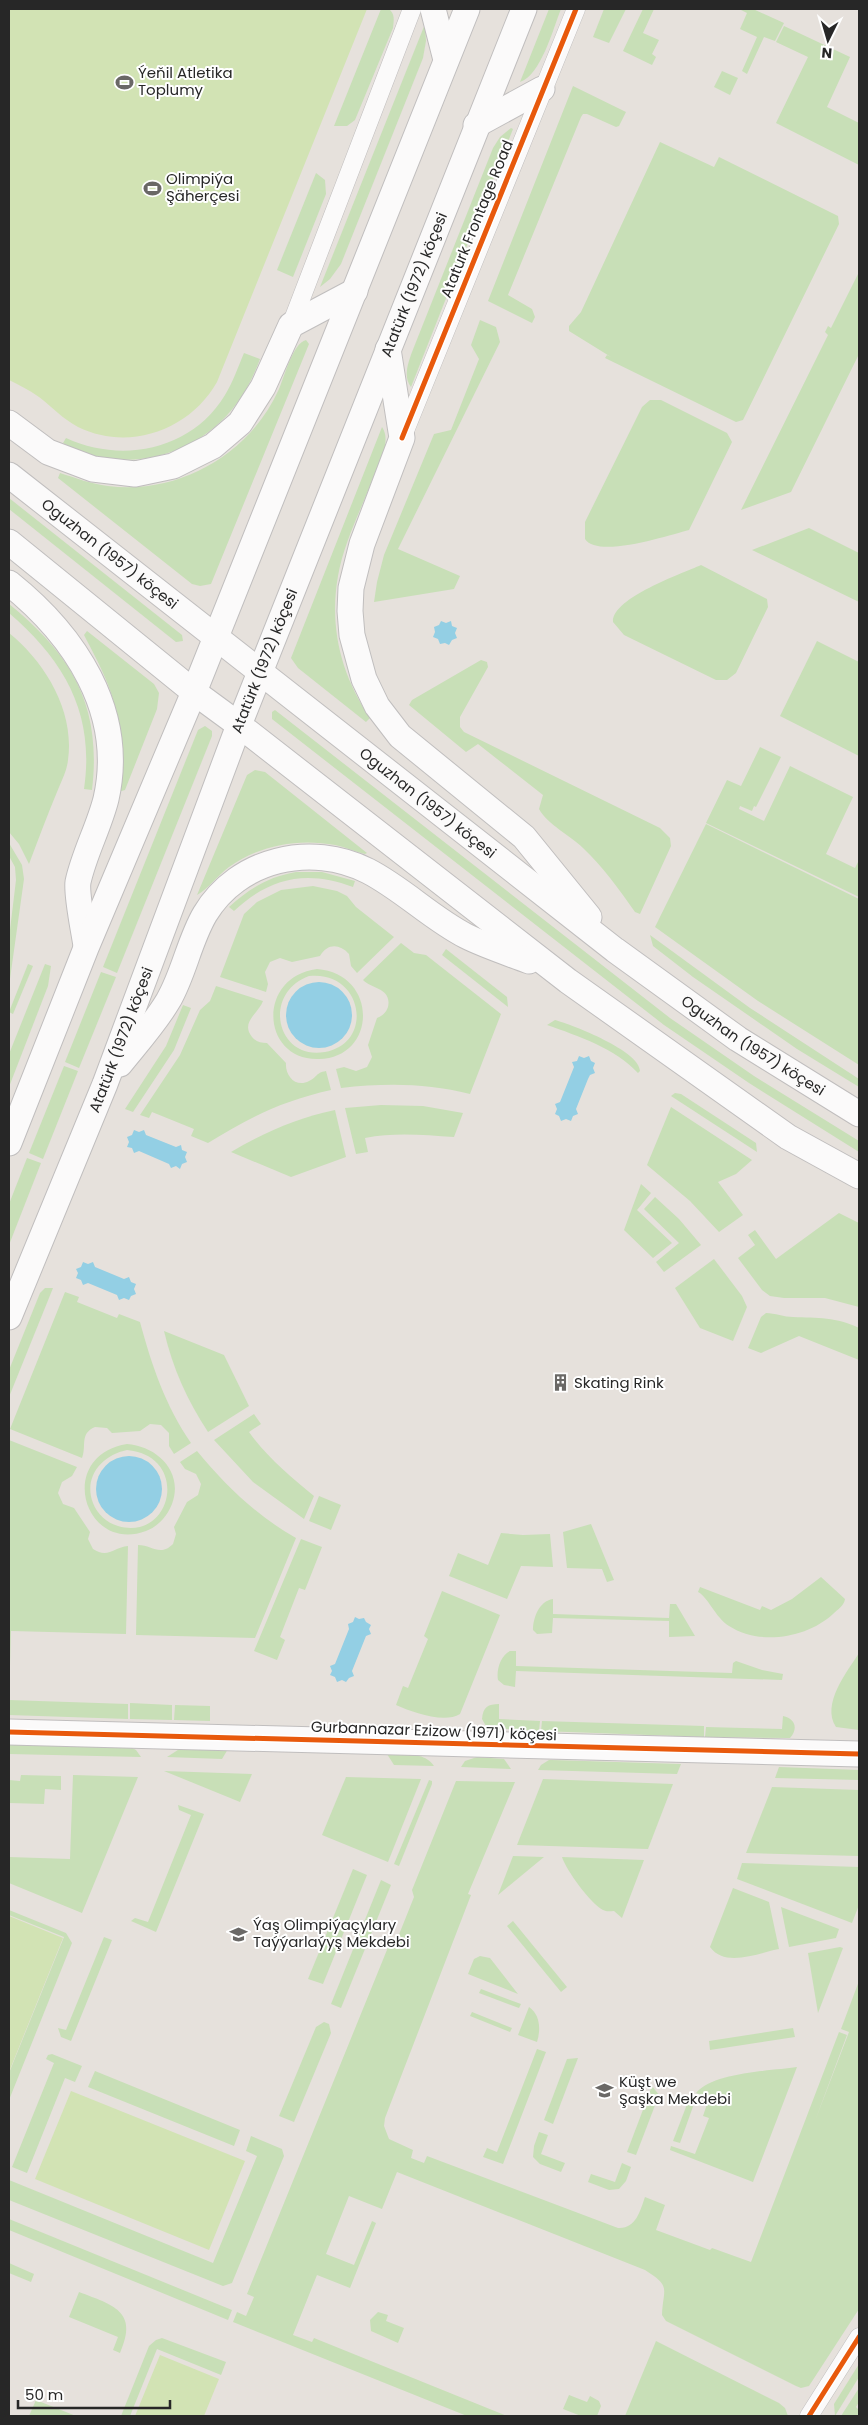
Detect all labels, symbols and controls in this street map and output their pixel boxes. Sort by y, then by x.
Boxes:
north arrow [803,15,853,65]
text: N [821,43,833,63]
place label: Ýeňil Atletika Toplumy [138,62,233,100]
sports icon: Ýeňil Atletika Toplumy [114,72,134,92]
street label: Ataturk Frontage Road [435,137,518,301]
place label: Olimpiýa Şäherçesi [166,168,239,206]
sports icon: Olimpiýa Şäherçesi [142,178,162,198]
street label: Atatürk (1972) köçesi [375,209,452,360]
street label: Oguzhan (1957) köçesi [37,493,183,614]
street label: Atatürk (1972) köçesi [226,585,302,736]
street label: Oguzhan (1957) köçesi [355,743,501,863]
street label: Atatürk (1972) köçesi [83,964,158,1116]
street label: Oguzhan (1957) köçesi [677,990,829,1100]
place label: Skating Rink [574,1372,664,1393]
building icon: Skating Rink [550,1373,570,1393]
street label: Gurbannazar Ezizow (1971) köçesi [311,1716,557,1745]
place label: Ýaş Olimpiýaçylary Taýýarlaýyş Mekdebi [253,1914,410,1952]
school or university icon: Ýaş Olimpiýaçylary Taýýarlaýyş Mekdebi [229,1924,249,1944]
place label: Küşt we Şaşka Mekdebi [619,2071,731,2109]
school or university icon: Küşt we Şaşka Mekdebi [595,2081,615,2101]
scale bar [18,2378,170,2410]
text: 50 m [25,2384,63,2405]

